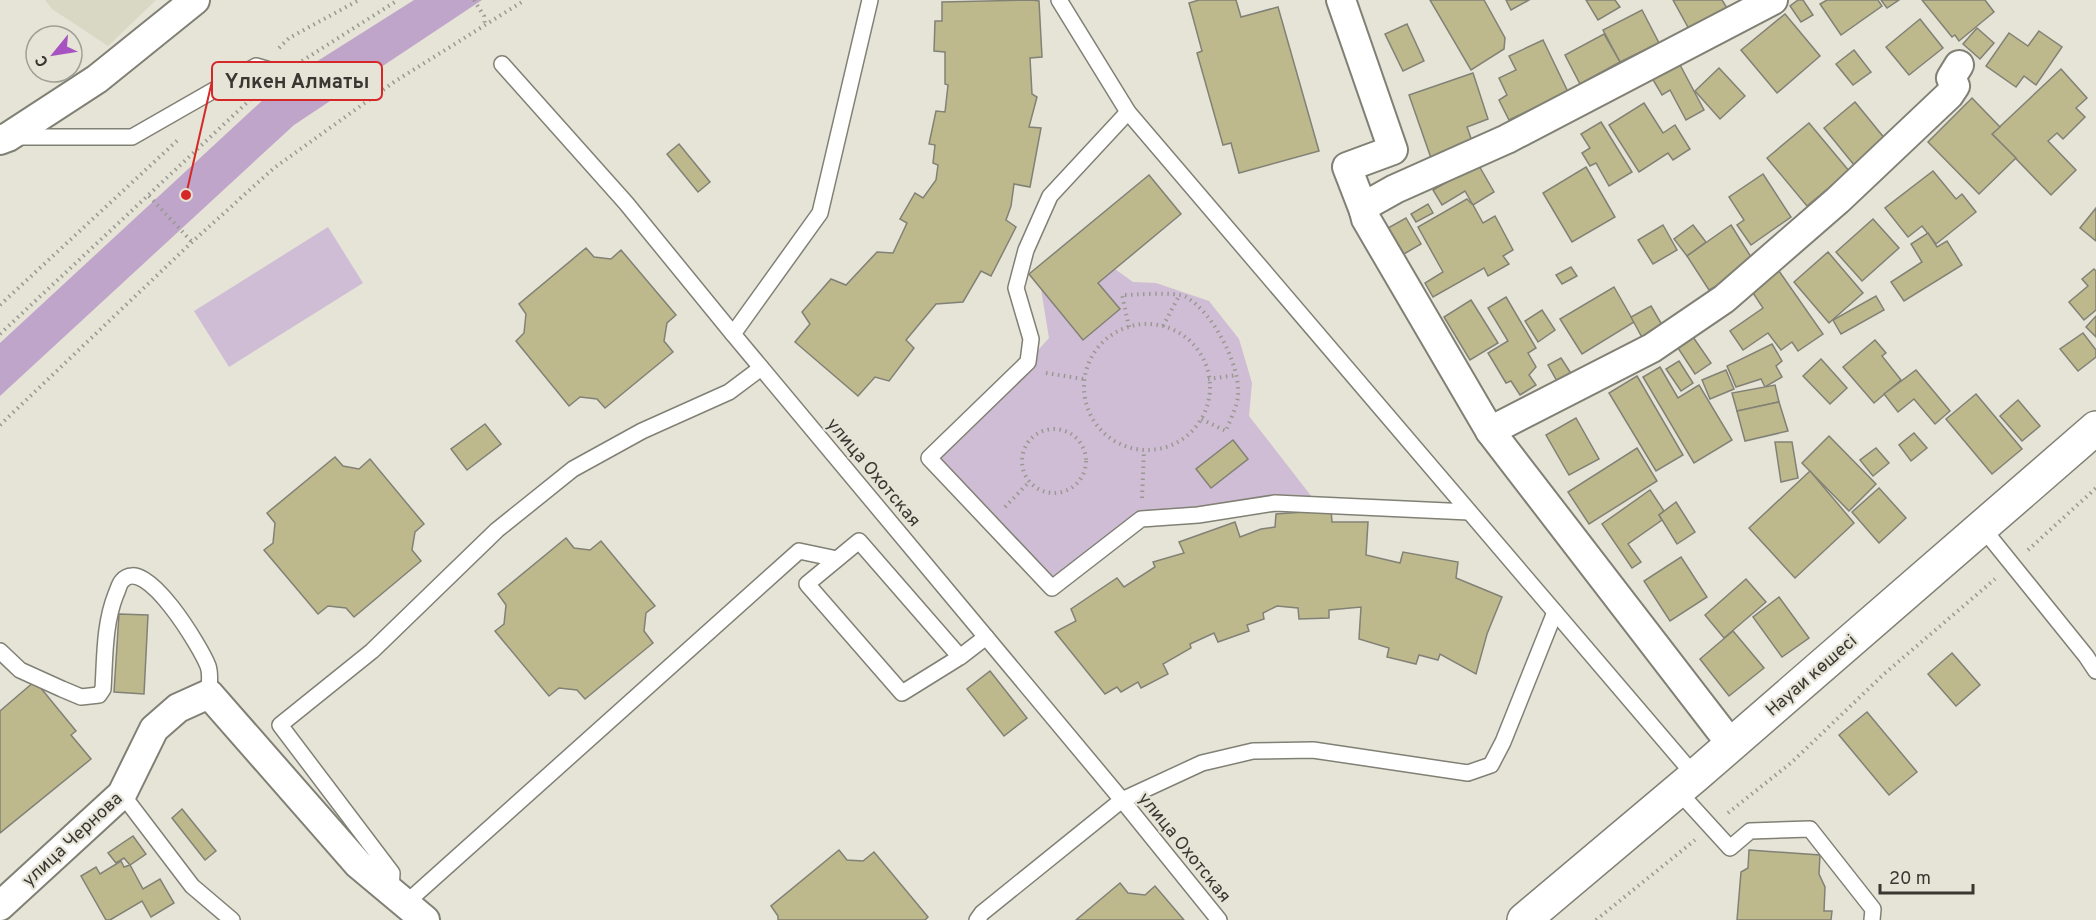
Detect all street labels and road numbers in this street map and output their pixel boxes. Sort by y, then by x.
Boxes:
street label: улица Охотская [821,414,925,532]
street label: Науаи көшесі [1761,630,1863,722]
street label: улица Чернова [18,788,128,892]
street label: улица Охотская [1132,788,1235,908]

